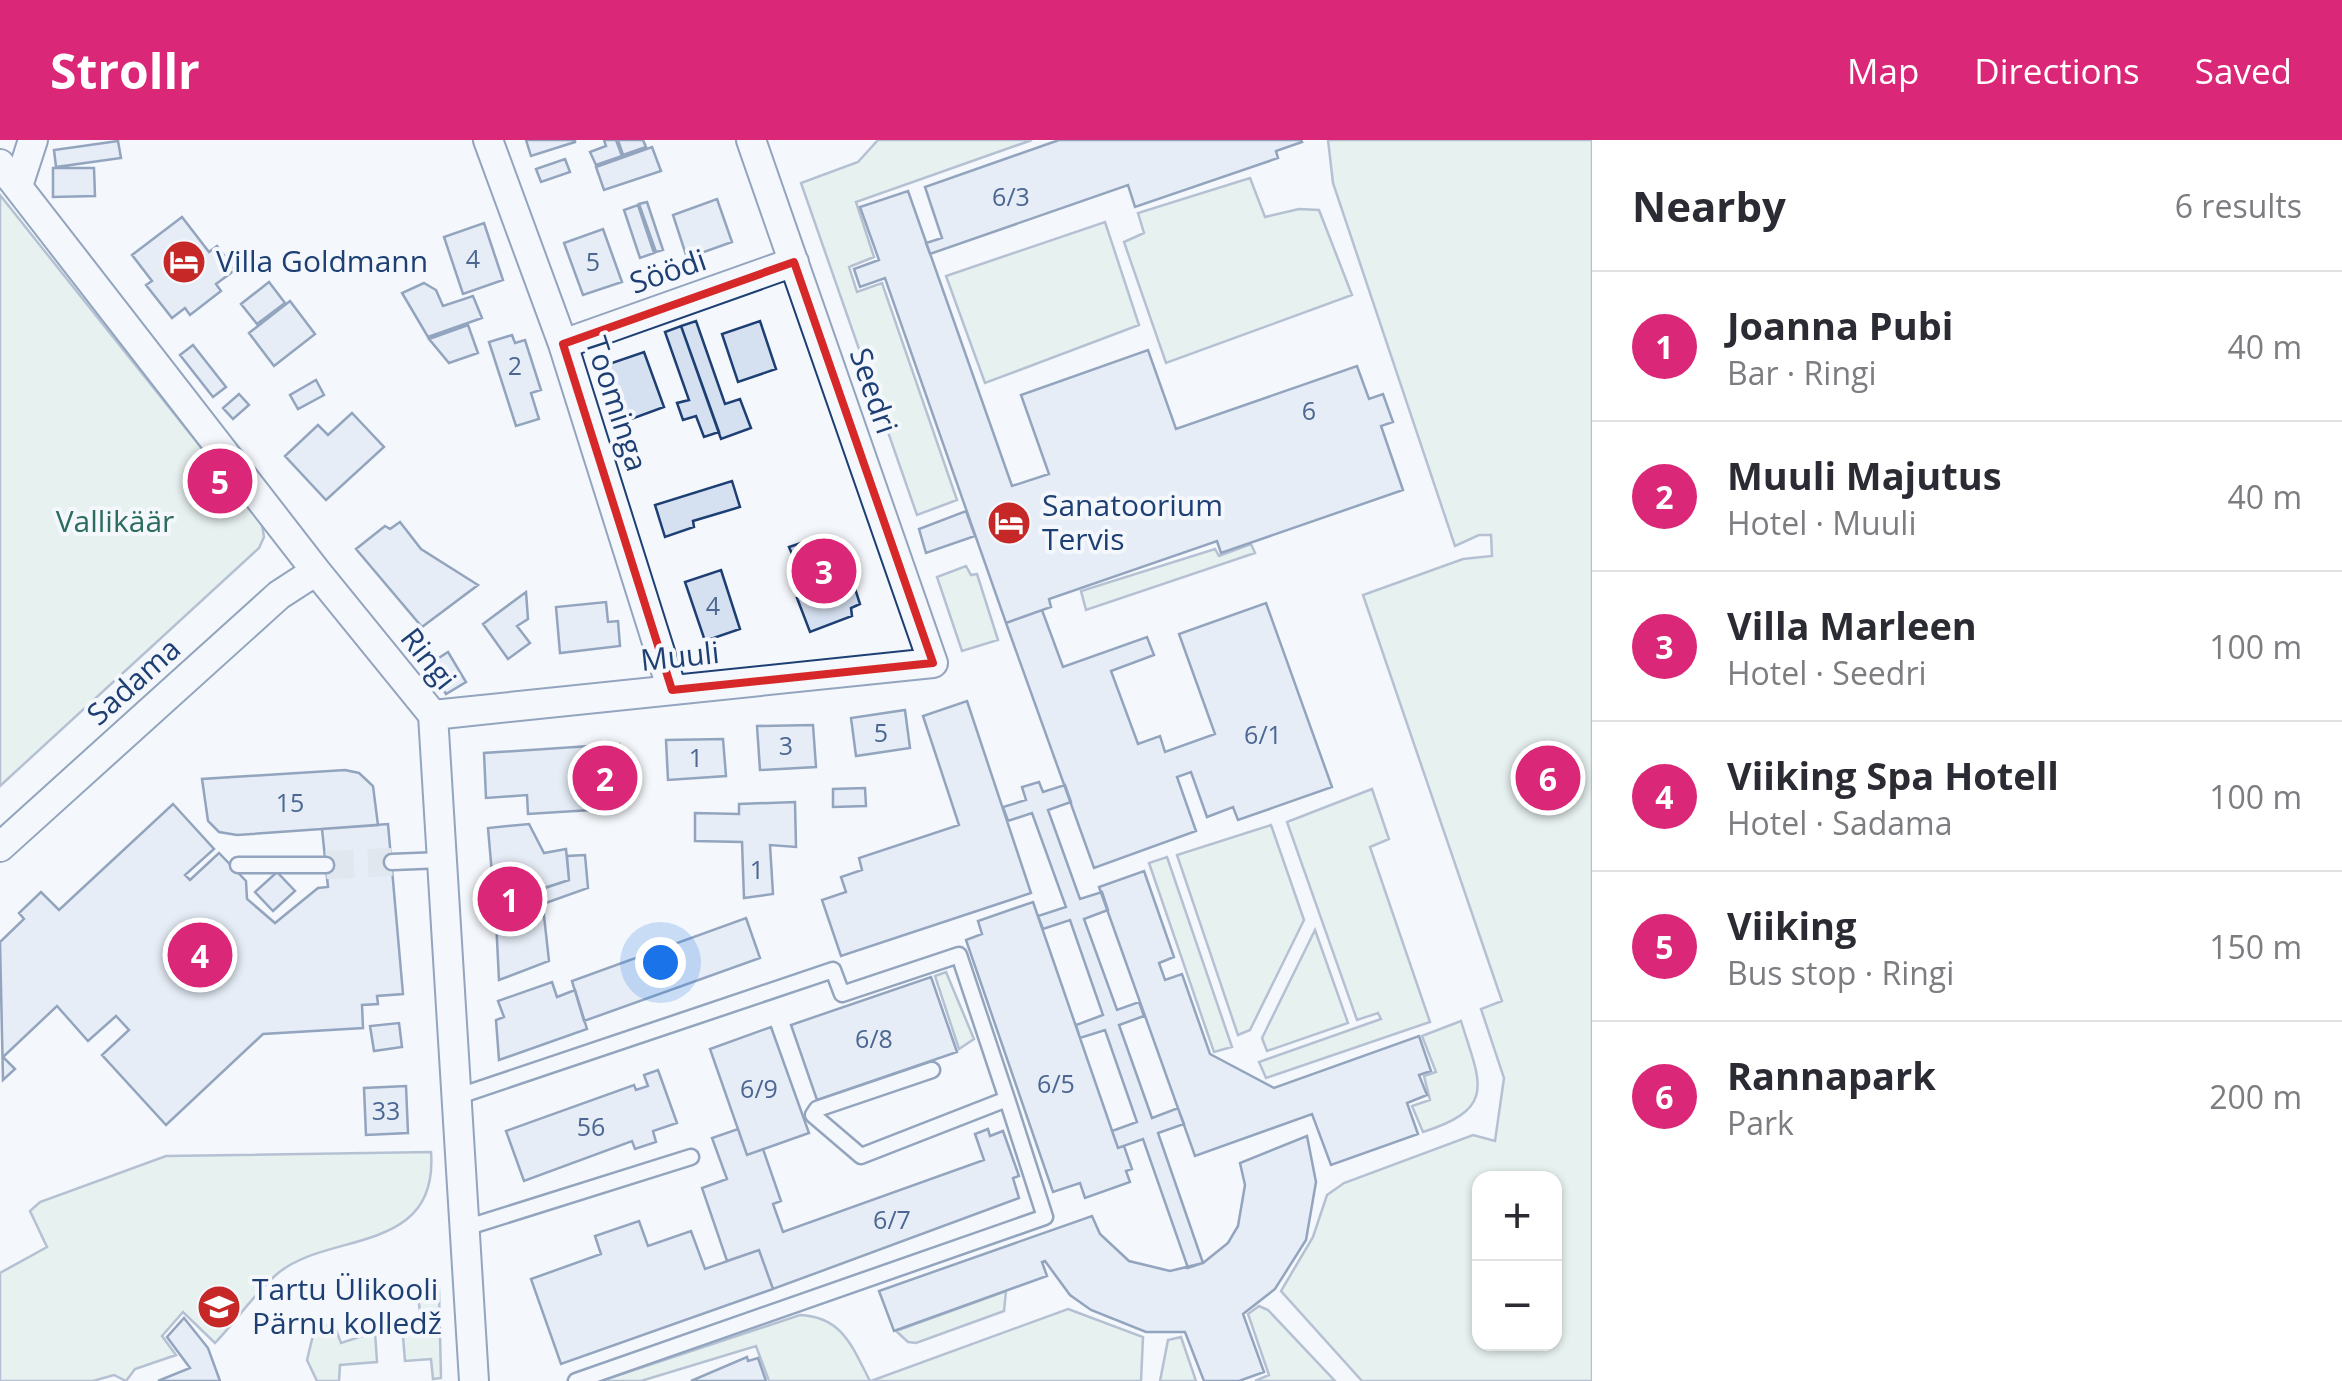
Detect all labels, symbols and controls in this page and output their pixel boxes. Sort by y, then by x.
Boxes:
text: Strollr [50,38,200,103]
text: Map [1847,47,1919,94]
text: Directions [1974,47,2140,94]
text: Saved [2195,47,2292,94]
text: Nearby [1632,177,1786,234]
house number: 6/3 [992,179,1030,213]
text: 6 results [2175,184,2302,227]
street label: Söödi [624,238,711,303]
hotel icon: Villa Goldmann [161,239,207,285]
place label: Villa Goldmann [216,240,428,281]
house number: 4 [466,241,480,275]
house number: 5 [586,244,600,278]
text: Joanna Pubi [1727,299,1953,351]
text: 1 [1655,325,1674,368]
text: 40 m [2227,325,2302,368]
street label: Toominga [576,331,658,476]
street label: Seedri [841,342,908,439]
house number: 2 [508,348,522,382]
text: Bar · Ringi [1727,351,1876,394]
house number: 6 [1302,393,1316,427]
pin: 5 [188,444,252,518]
text: Muuli Majutus [1727,449,2002,501]
text: 2 [1655,475,1674,518]
text: 40 m [2227,475,2302,518]
place label: Sanatoorium Tervis [1042,484,1223,559]
park label: Vallikäär [56,500,174,541]
hotel icon: Sanatoorium Tervis [986,500,1032,546]
text: Hotel · Muuli [1727,501,1917,544]
pin: 3 [792,534,856,608]
house number: 4 [706,588,720,622]
text: Villa Marleen [1727,599,1977,651]
street label: Ringi [392,619,466,698]
text: 3 [1655,625,1674,668]
text: 100 m [2209,625,2302,668]
street label: Sadama [77,628,189,734]
street label: Muuli [638,631,721,680]
text: Hotel · Seedri [1727,651,1927,694]
house number: 5 [874,715,888,749]
house number: 6/1 [1244,717,1282,751]
house number: 3 [779,728,793,762]
pin: 2 [572,740,638,816]
house number: 1 [689,740,703,774]
pin: 6 [1516,740,1580,816]
text: Viiking Spa Hotell [1727,749,2059,801]
text: 4 [1655,775,1674,818]
text: 100 m [2209,775,2302,818]
house number: 15 [276,785,304,819]
text: Hotel · Sadama [1727,801,1952,844]
house number: 1 [750,852,764,886]
pin: 1 [478,862,542,936]
text: Viiking [1727,899,1857,951]
pin: 4 [168,918,232,992]
text: 5 [1655,925,1674,968]
text: 150 m [2209,925,2302,968]
your location [635,937,686,988]
text: Bus stop · Ringi [1727,951,1954,994]
house number: 6/8 [855,1021,893,1055]
text: Rannapark [1727,1049,1936,1101]
house number: 6/5 [1037,1066,1075,1100]
house number: 6/9 [740,1071,778,1105]
text: 6 [1655,1075,1674,1118]
text: 200 m [2209,1075,2302,1118]
house number: 33 [372,1093,400,1127]
text: Park [1727,1101,1794,1144]
house number: 56 [577,1109,605,1143]
map controls [1472,1171,1562,1351]
button: + [1472,1171,1562,1261]
house number: 6/7 [873,1202,911,1236]
button: − [1472,1261,1562,1351]
place label: Tartu Ülikooli Pärnu kolledž [252,1268,442,1343]
school or university icon: Tartu Ülikooli Pärnu kolledž [196,1284,242,1330]

